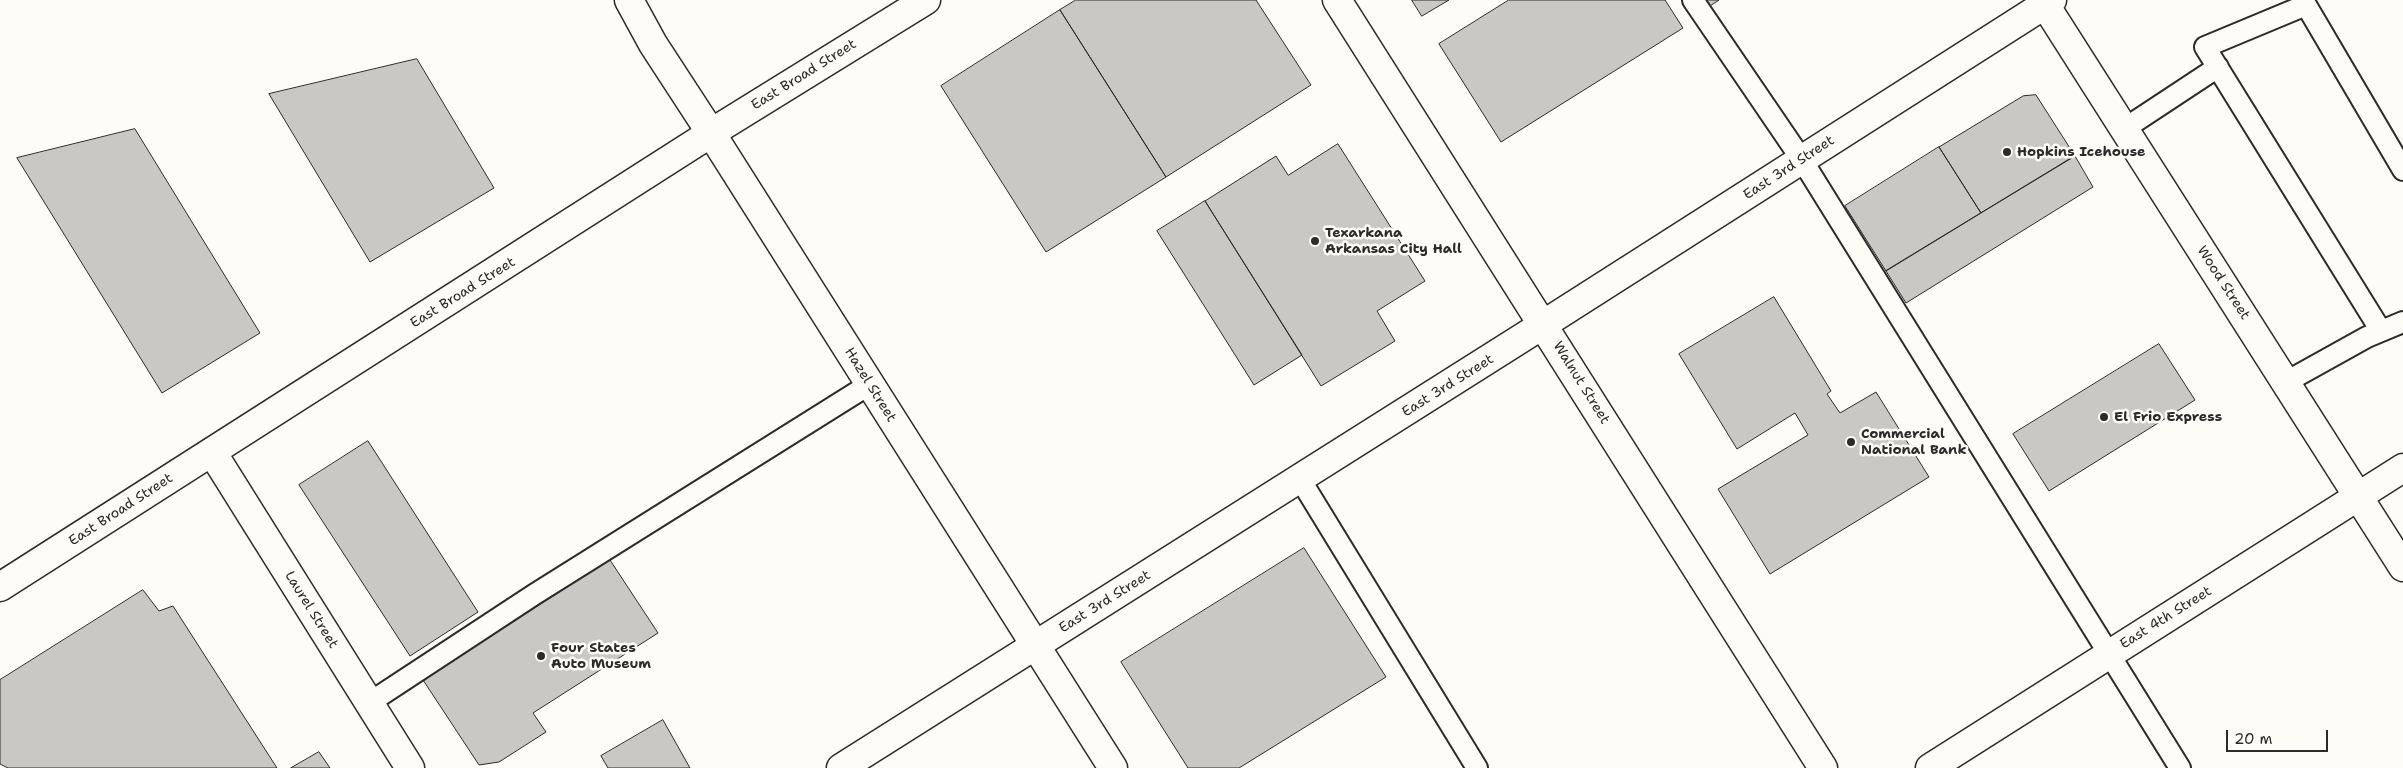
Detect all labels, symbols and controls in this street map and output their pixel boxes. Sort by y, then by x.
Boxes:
street label: East Broad Street [748,36,860,114]
street label: East 3rd Street [1740,132,1838,204]
place label: Hopkins Icehouse [2017,144,2145,160]
marker: Hopkins Icehouse [2001,146,2013,158]
place label: Texarkana Arkansas City Hall [1325,225,1462,258]
marker: Texarkana Arkansas City Hall [1309,235,1321,247]
street label: Wood Street [2193,243,2253,323]
street label: East Broad Street [407,254,519,332]
street label: Walnut Street [1549,339,1613,427]
street label: Hazel Street [840,345,900,425]
street label: East 3rd Street [1399,351,1497,421]
place label: El Frio Express [2114,409,2222,425]
marker: El Frio Express [2098,411,2110,423]
place label: Commercial National Bank [1861,426,1967,458]
marker: Commercial National Bank [1845,436,1857,448]
street label: East Broad Street [66,470,176,550]
street label: East 3rd Street [1056,567,1154,637]
street label: Laurel Street [281,568,341,652]
street label: East 4th Street [2117,583,2215,653]
place label: Four States Auto Museum [551,640,651,672]
marker: Four States Auto Museum [535,650,547,662]
scale bar [2228,720,2330,752]
text: 20 m [2234,729,2273,749]

